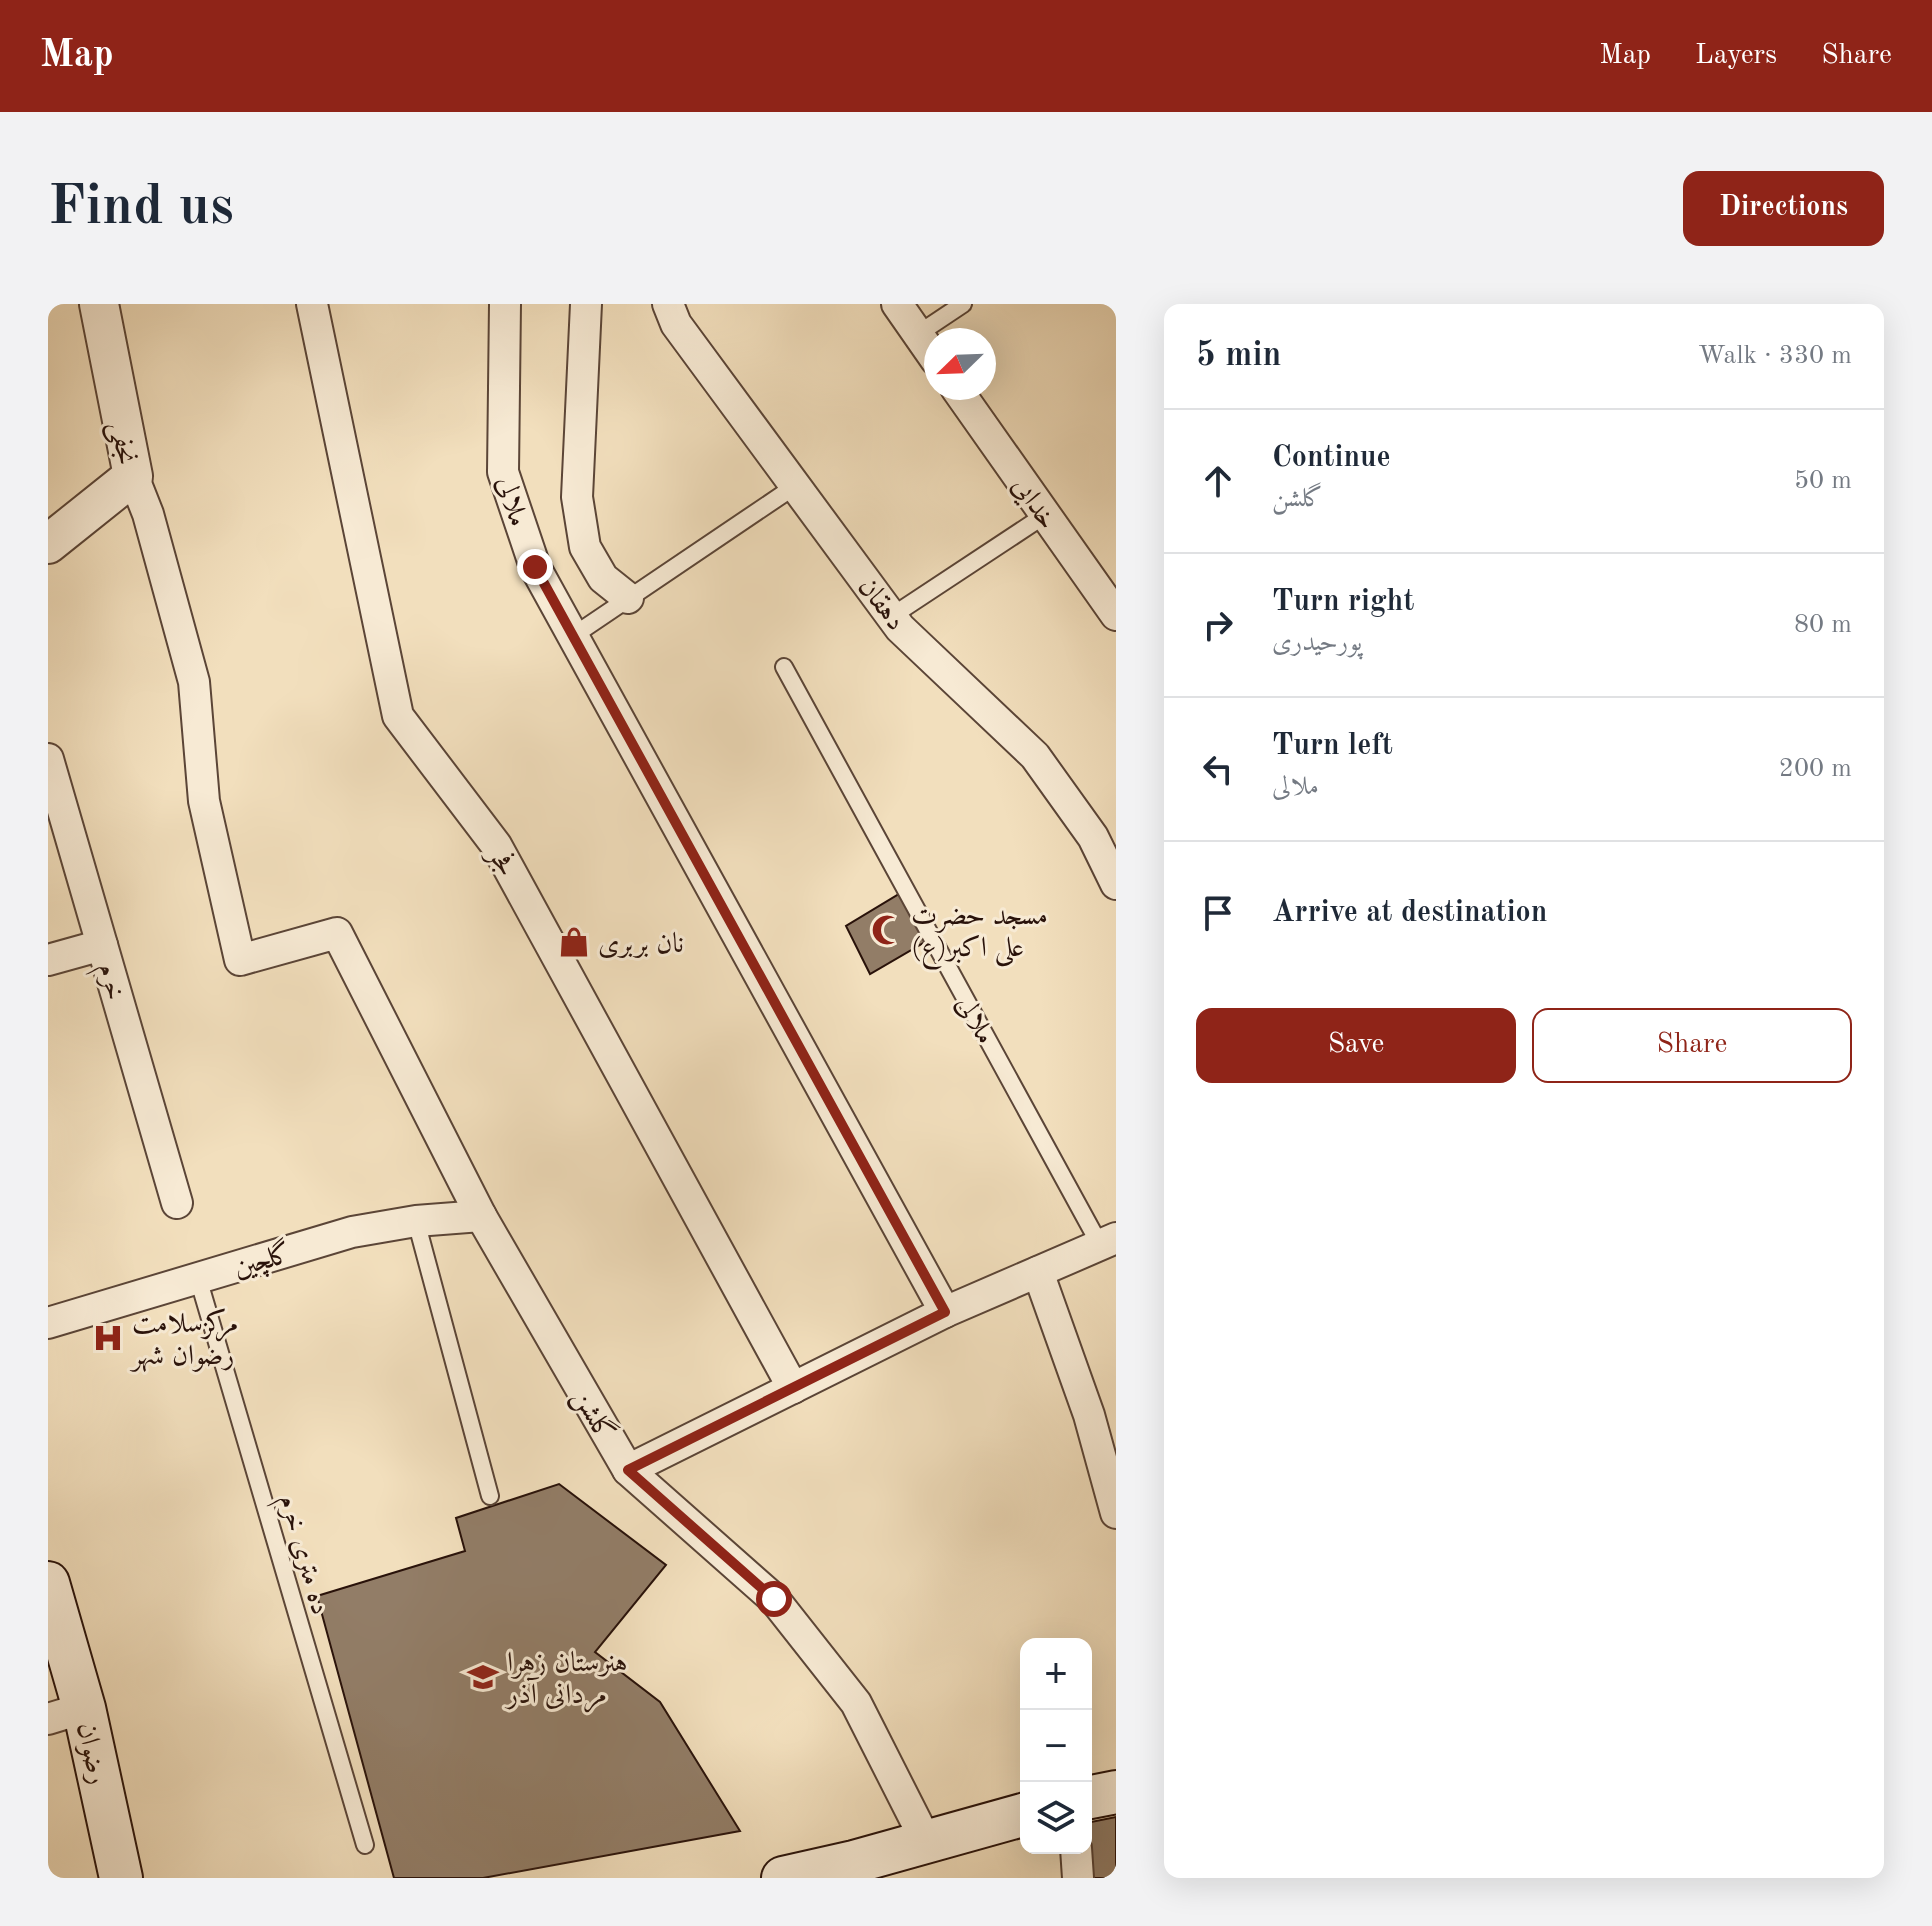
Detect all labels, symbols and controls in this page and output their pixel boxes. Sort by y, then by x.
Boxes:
text: Map [40,37,114,75]
text: Map [1599,42,1651,70]
text: Layers [1695,42,1777,70]
text: Share [1821,42,1892,70]
button: Directions [1683,171,1884,246]
text: Find us [48,180,234,236]
north arrow [924,328,996,400]
text: 5 min [1196,339,1281,373]
text: Walk · 330 m [1698,343,1852,369]
street label: نجفی [101,420,139,468]
text: Continue [1272,443,1391,473]
icon: ahead [1196,459,1240,503]
text: 50 m [1794,468,1852,494]
street label: خدایی [1004,472,1061,536]
street label: ملالی [491,474,532,530]
text: گلشن [1272,486,1323,512]
route end [517,549,553,585]
street label: دهقان [852,573,910,636]
text: Turn right [1272,587,1414,617]
icon: right [1196,603,1240,647]
text: 80 m [1794,612,1852,638]
text: پورحیدری [1272,630,1362,656]
text: Turn left [1272,731,1393,761]
icon: left [1196,747,1240,791]
text: 200 m [1779,756,1852,782]
text: ملالی [1272,774,1319,800]
street label: فجر [480,840,522,882]
icon: arrive [1196,891,1240,935]
text: Arrive at destination [1272,898,1547,928]
place label: مسجد حضرت علی اکبر(ع) [911,903,1048,970]
mosque icon: مسجد حضرت علی اکبر(ع) [870,913,904,947]
shop icon: نان بربری [557,925,591,959]
place label: نان بربری [598,931,684,959]
street label: خرم [84,960,129,1006]
street label: ملالی [950,992,999,1049]
button: Save [1196,1008,1516,1083]
button: Share [1532,1008,1852,1083]
street label: گلچین [230,1236,295,1285]
place label: مرکزسلامت رضوان شهر [129,1308,238,1373]
hospital icon: مرکزسلامت رضوان شهر [91,1321,125,1355]
street label: گلشن [565,1382,623,1447]
street label: ده متری خرم [265,1492,334,1620]
route start [756,1581,792,1617]
map controls [1020,1638,1092,1854]
button: + [1020,1638,1092,1710]
place label: هنرستان زهرا مردانی آذر [504,1650,628,1713]
school or university icon: هنرستان زهرا مردانی آذر [466,1660,500,1694]
button: − [1020,1710,1092,1782]
street label: رضوان [70,1720,111,1787]
button: layers [1020,1782,1092,1854]

